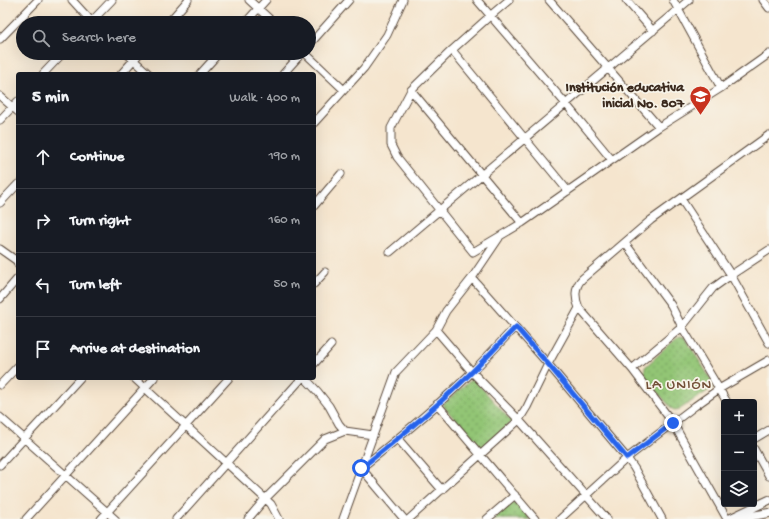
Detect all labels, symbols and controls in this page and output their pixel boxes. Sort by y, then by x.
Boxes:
search box [16,16,316,60]
icon: search [30,27,52,49]
text: Search here [62,29,136,47]
place label: Institución educativa inicial No. 807 [566,80,685,113]
school or university icon: Institución educativa inicial No. 807 [687,83,713,116]
text: 5 min [32,88,69,108]
text: Walk · 400 m [230,91,300,106]
icon: ahead [32,146,54,168]
text: Continue [70,148,124,166]
text: 190 m [269,149,300,164]
icon: right [32,210,54,232]
text: Turn right [70,212,130,230]
text: 160 m [268,213,300,228]
icon: left [32,274,54,296]
text: Turn left [70,276,121,294]
text: 50 m [273,277,300,292]
icon: arrive [32,338,54,360]
text: Arrive at destination [70,340,200,358]
district label: LA UNIÓN [646,376,712,394]
map controls [721,399,757,507]
button: + [721,399,757,435]
route end [664,414,682,432]
button: − [721,435,757,471]
route start [352,459,370,477]
button: layers [721,471,757,507]

